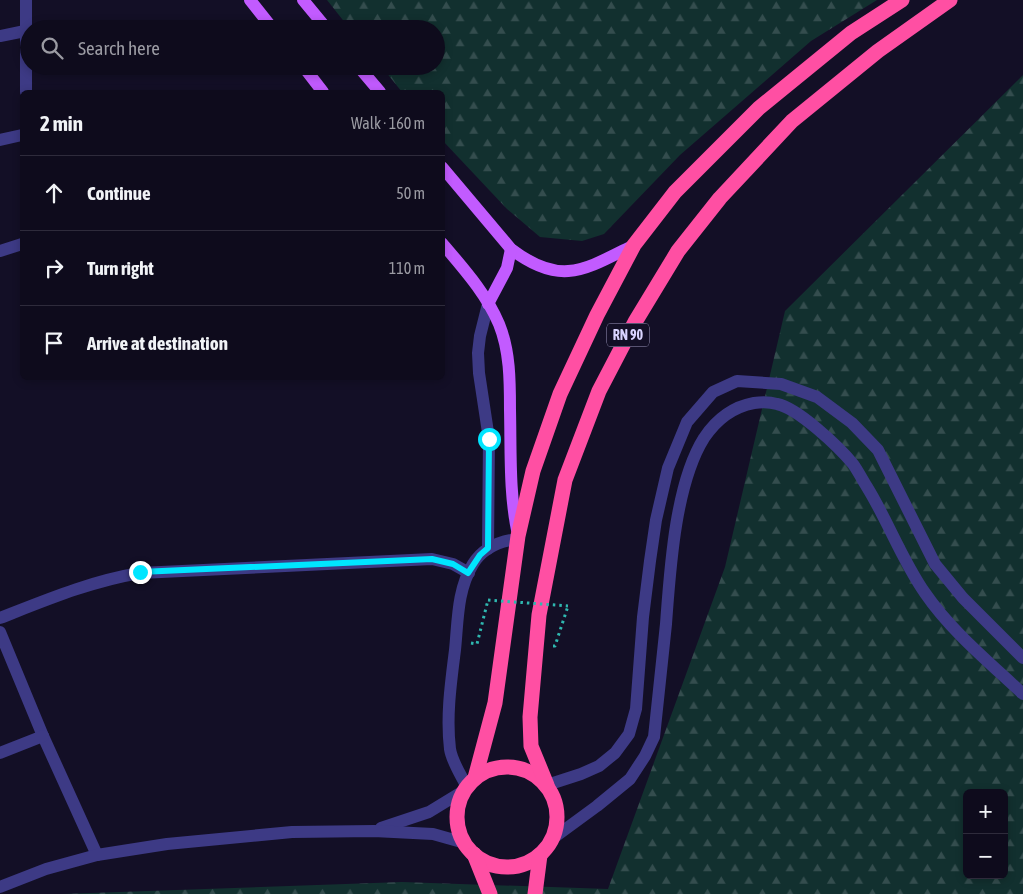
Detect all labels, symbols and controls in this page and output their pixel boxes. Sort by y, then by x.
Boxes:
search box [20,20,445,75]
icon: search [38,34,66,62]
text: Search here [78,37,160,59]
text: 2 min [40,111,83,135]
text: Walk · 160 m [351,114,425,132]
icon: ahead [40,179,68,207]
text: Continue [87,182,151,204]
text: 50 m [396,184,425,202]
icon: right [40,254,68,282]
text: Turn right [87,257,154,279]
text: 110 m [389,259,425,277]
road number: RN 90 [607,324,649,346]
icon: arrive [40,329,68,357]
text: Arrive at destination [87,332,228,354]
route start [478,428,501,451]
route end [129,561,152,584]
map controls [963,789,1008,879]
button: + [963,789,1008,834]
button: − [963,834,1008,879]

